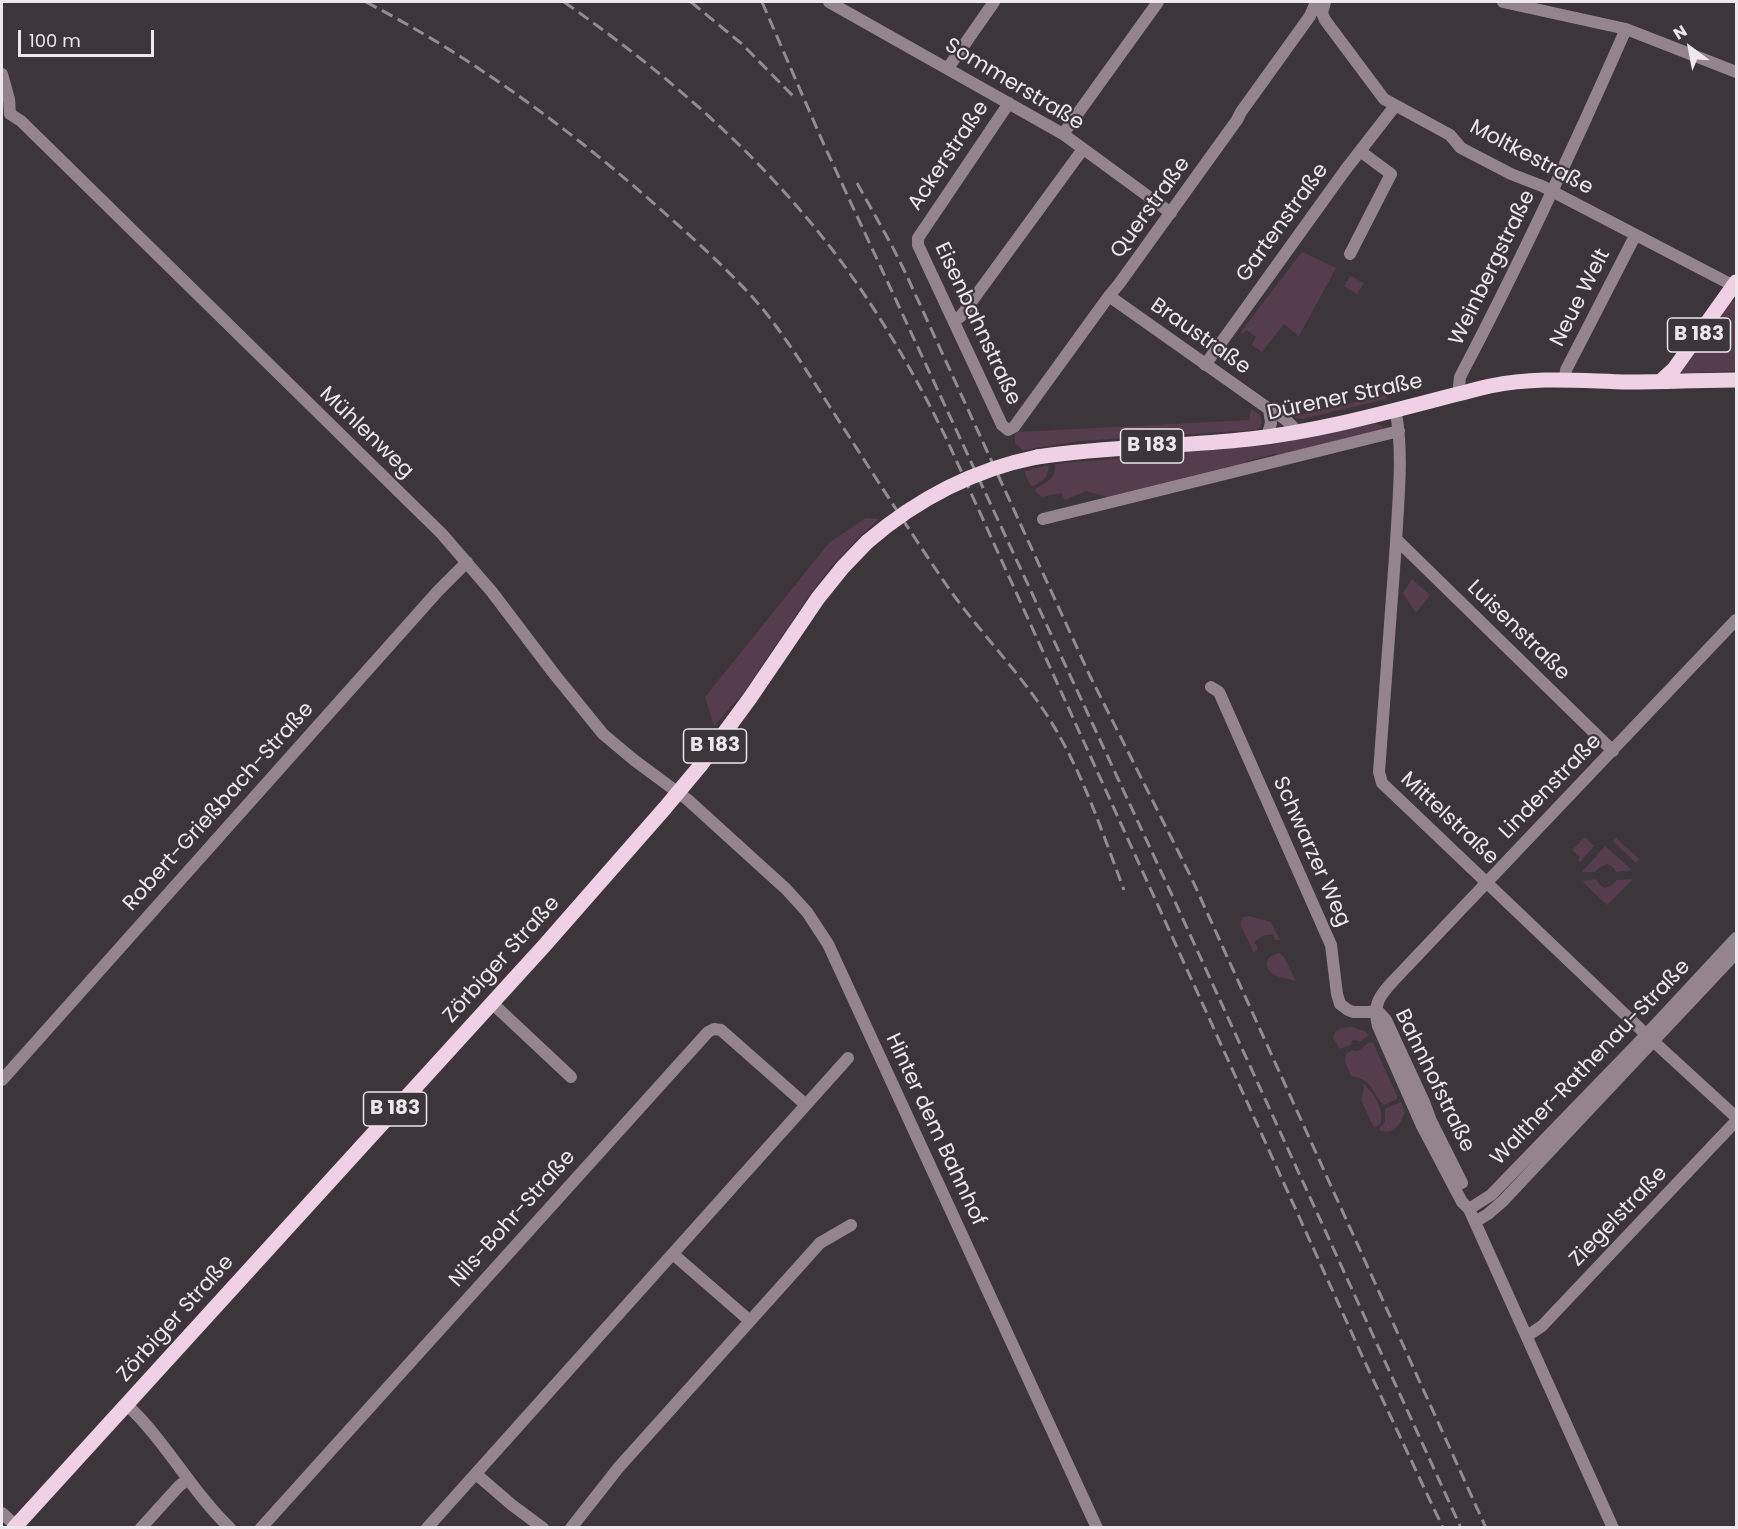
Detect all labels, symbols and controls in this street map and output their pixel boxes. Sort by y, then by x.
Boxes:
scale bar [21,18,158,56]
north arrow [1660,18,1720,78]
text: N [1669,19,1691,45]
text: 100 m [29,28,81,53]
street label: Sommerstraße [940,34,1088,136]
street label: Ackerstraße [903,97,995,215]
street label: Moltkestraße [1465,115,1597,201]
street label: Querstraße [1106,153,1196,263]
street label: Gartenstraße [1232,159,1334,287]
street label: Weinbergstraße [1445,186,1541,350]
street label: Eisenbahnstraße [928,239,1026,409]
street label: Neue Welt [1546,245,1616,351]
street label: Braustraße [1145,293,1255,381]
road number: B 183 [1668,318,1730,352]
street label: Dürener Straße [1265,369,1425,427]
street label: Mühlenweg [314,382,418,484]
road number: B 183 [1120,429,1184,463]
street label: Luisenstraße [1461,576,1575,686]
street label: Robert-Grießbach-Straße [118,697,320,917]
road number: B 183 [684,729,746,763]
street label: Lindenstraße [1495,729,1607,845]
street label: Mittelstraße [1395,767,1503,871]
street label: Schwarzer Weg [1267,773,1355,931]
street label: Zörbiger Straße [438,891,566,1029]
street label: Walther-Rathenau-Straße [1486,955,1696,1171]
street label: Bahnhofstraße [1389,1006,1479,1156]
street label: Hinter dem Bahnhof [879,1030,991,1230]
road number: B 183 [364,1092,426,1126]
street label: Nils-Bohr-Straße [445,1145,581,1293]
street label: Ziegelstraße [1565,1162,1673,1272]
street label: Zörbiger Straße [112,1250,240,1388]

